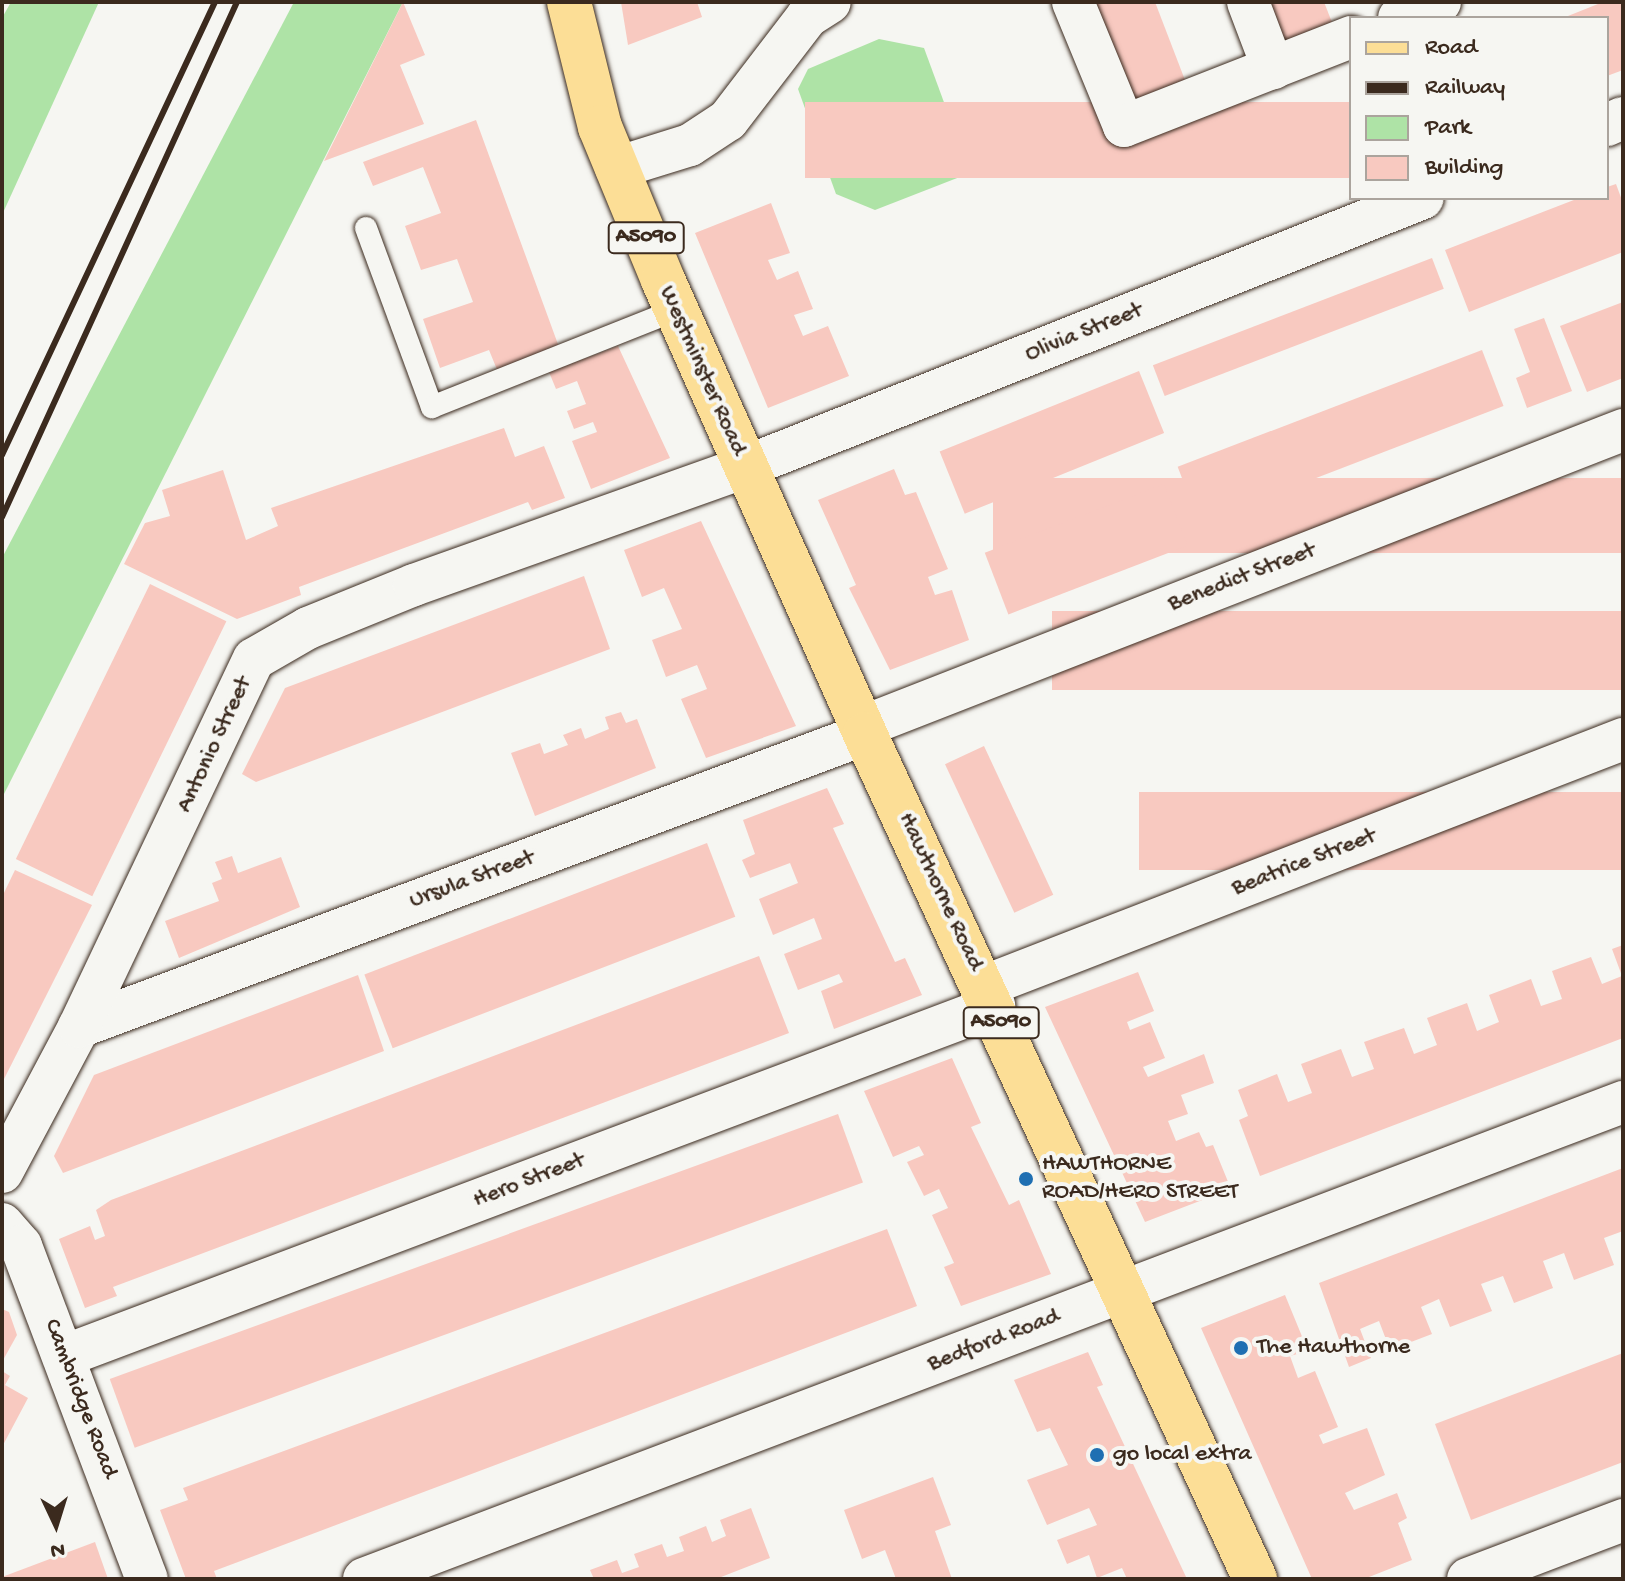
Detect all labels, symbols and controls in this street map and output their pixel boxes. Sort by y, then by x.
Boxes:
legend [1349,16,1609,200]
text: Road [1425,34,1477,63]
text: Railway [1425,74,1505,103]
text: Park [1425,114,1471,143]
text: Building [1425,154,1503,183]
road number: A5090 [606,220,686,256]
street label: Westminster Road [652,282,752,460]
street label: Olivia Street [1021,296,1147,370]
street label: Benedict Street [1164,537,1320,619]
street label: Antonio Street [171,673,259,817]
street label: Hawthorne Road [891,808,989,976]
street label: Beatrice Street [1228,822,1380,904]
street label: Ursula Street [406,844,538,916]
road number: A5090 [961,1005,1041,1041]
street label: Hero Street [469,1147,589,1215]
place label: HAWTHORNE ROAD/HERO STREET [1042,1151,1238,1207]
marker: HAWTHORNE ROAD/HERO STREET [1017,1170,1035,1188]
street label: Bedford Road [924,1303,1064,1379]
street label: Cambridge Road [36,1315,124,1483]
place label: The Hawthorne [1257,1334,1410,1362]
marker: The Hawthorne [1232,1339,1250,1357]
place label: go local extra [1113,1441,1252,1469]
marker: go local extra [1088,1446,1106,1464]
north arrow [16,1485,96,1565]
text: N [50,1535,66,1562]

